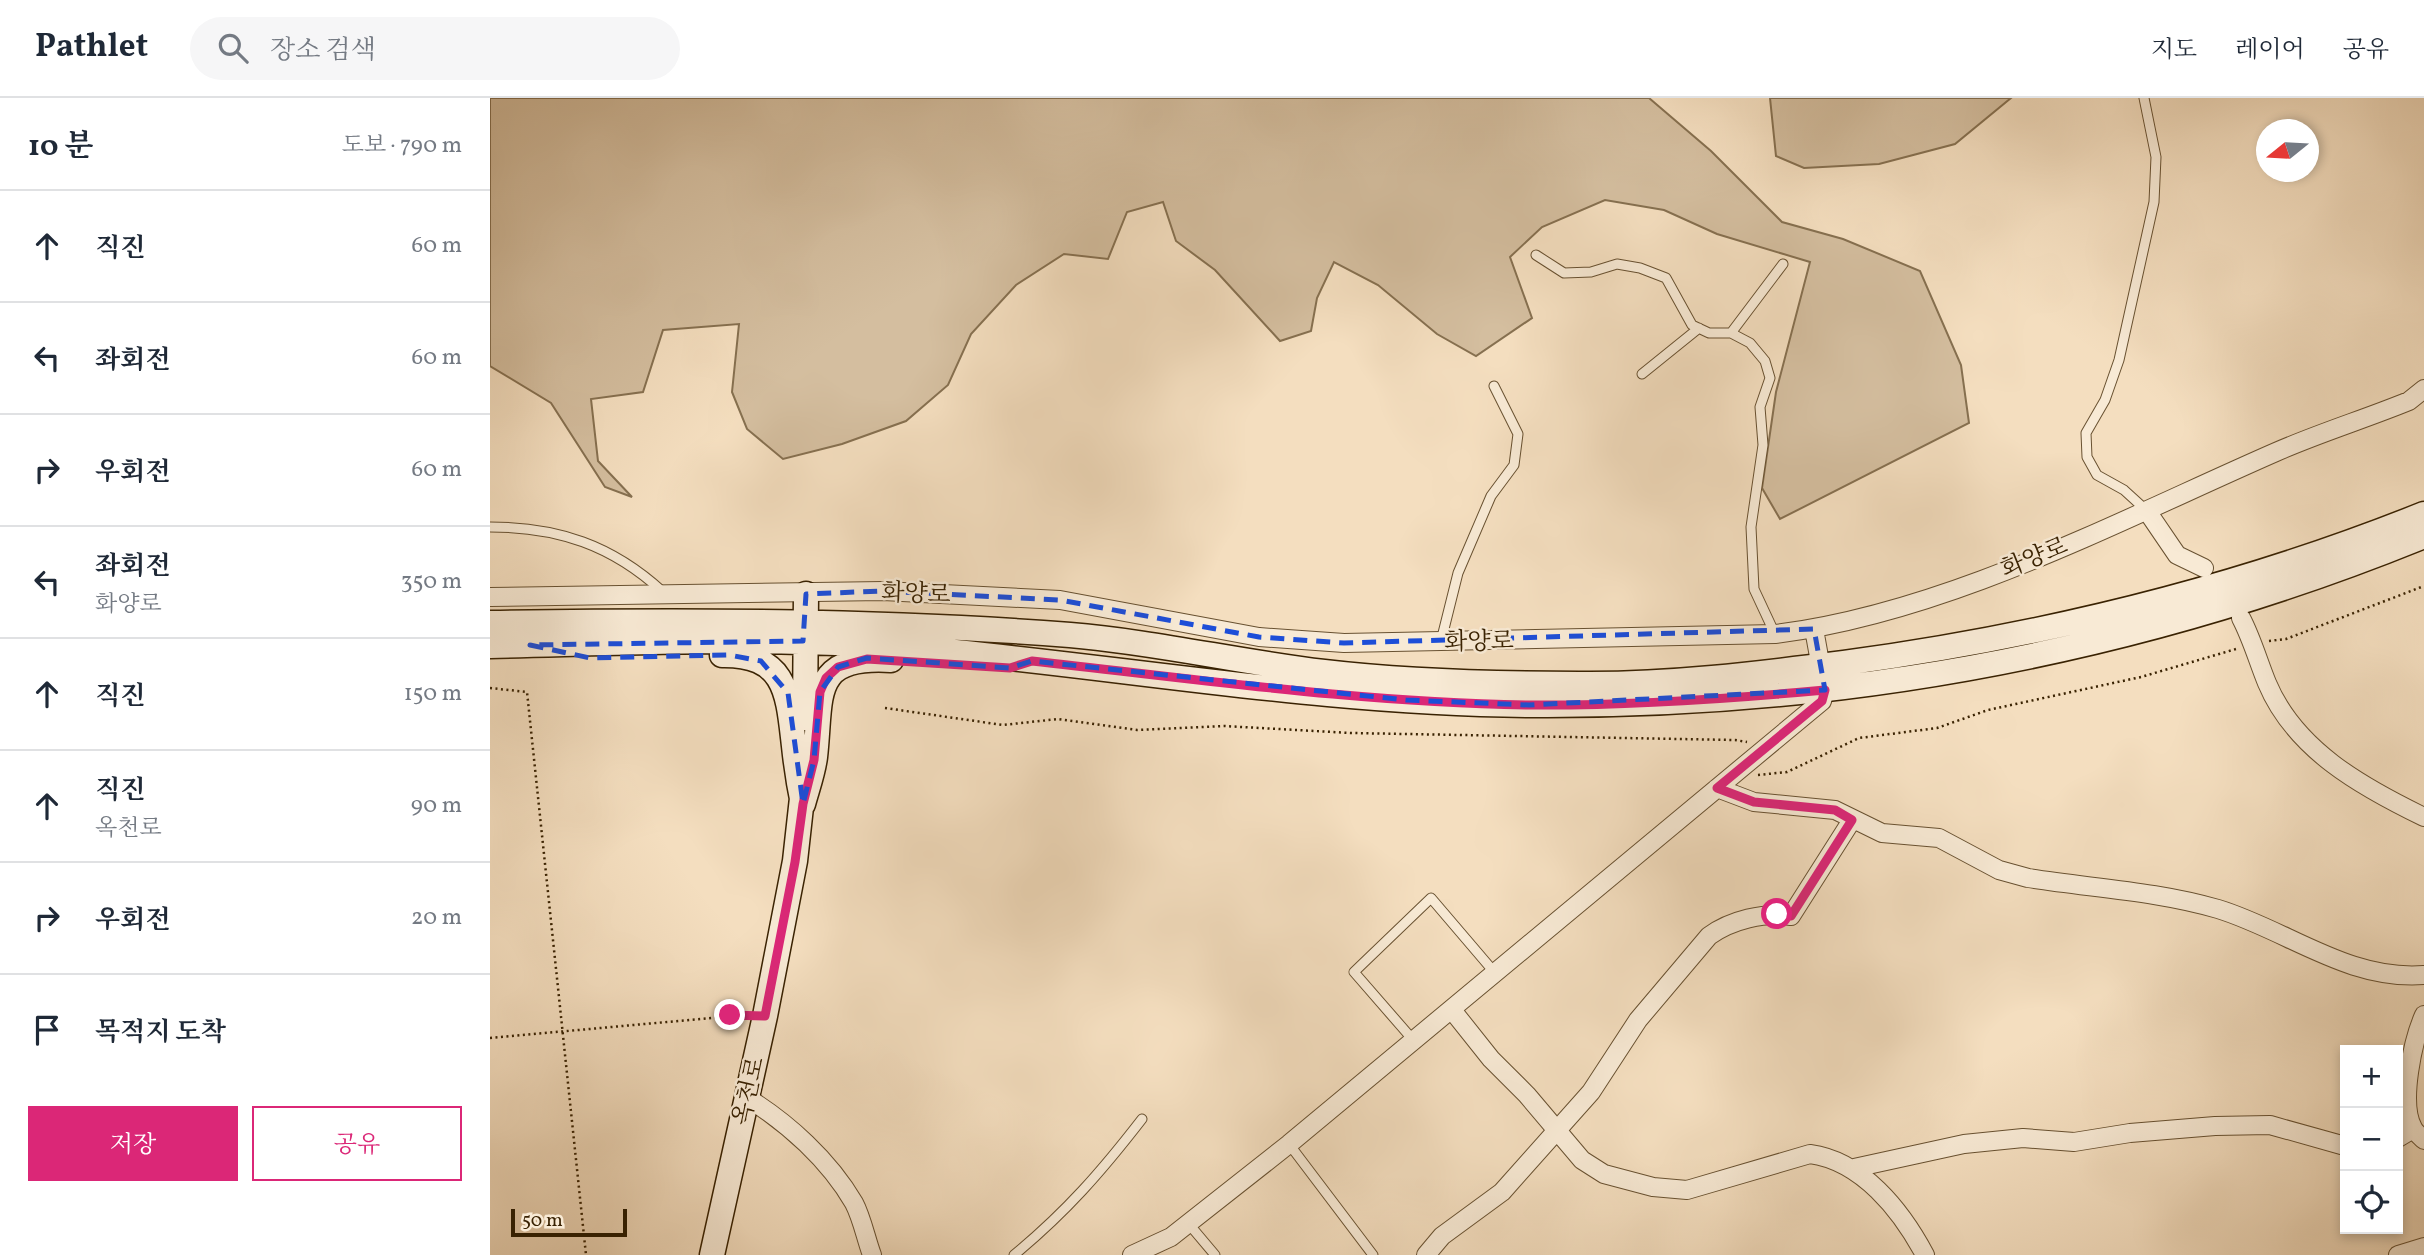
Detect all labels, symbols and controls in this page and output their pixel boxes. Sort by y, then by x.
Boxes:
search box [190,17,680,80]
text: Pathlet [35,25,148,71]
icon: search [214,29,252,67]
text: 장소 검색 [270,33,376,69]
text: 지도 [2151,34,2197,68]
text: 레이어 [2235,34,2305,68]
text: 공유 [2343,34,2389,68]
north arrow [2256,119,2319,182]
text: 10 분 [28,126,94,168]
text: 도보 · 790 m [342,130,462,162]
icon: ahead [28,227,66,265]
text: 60 m [412,230,462,262]
text: 직진 [95,231,145,267]
icon: left [28,339,66,377]
text: 60 m [412,342,462,374]
text: 좌회전 [95,343,170,379]
icon: right [28,451,66,489]
text: 60 m [412,454,462,486]
text: 우회전 [95,455,170,491]
street label: 화양로 [1996,530,2073,588]
text: 좌회전 [95,549,170,585]
icon: left [28,563,66,601]
text: 350 m [401,566,462,598]
street label: 화양로 [881,577,951,613]
text: 화양로 [95,589,162,621]
street label: 화양로 [1444,625,1514,661]
icon: ahead [28,675,66,713]
text: 150 m [404,678,462,710]
text: 직진 [95,679,145,715]
text: 직진 [95,773,145,809]
icon: ahead [28,787,66,825]
text: 90 m [411,790,462,822]
text: 옥천로 [95,813,162,845]
route start [1761,898,1792,929]
icon: right [28,899,66,937]
text: 20 m [411,902,462,934]
text: 우회전 [95,903,170,939]
route end [714,999,745,1030]
icon: arrive [28,1011,66,1049]
text: 목적지 도착 [95,1015,226,1051]
map controls [2340,1045,2403,1234]
button: + [2340,1045,2403,1108]
street label: 옥천로 [726,1054,774,1129]
button: 저장 [28,1106,238,1181]
button: 공유 [252,1106,462,1181]
button: − [2340,1108,2403,1171]
button: locate [2340,1171,2403,1234]
scale bar [511,1206,626,1238]
text: 50 m [522,1208,563,1234]

